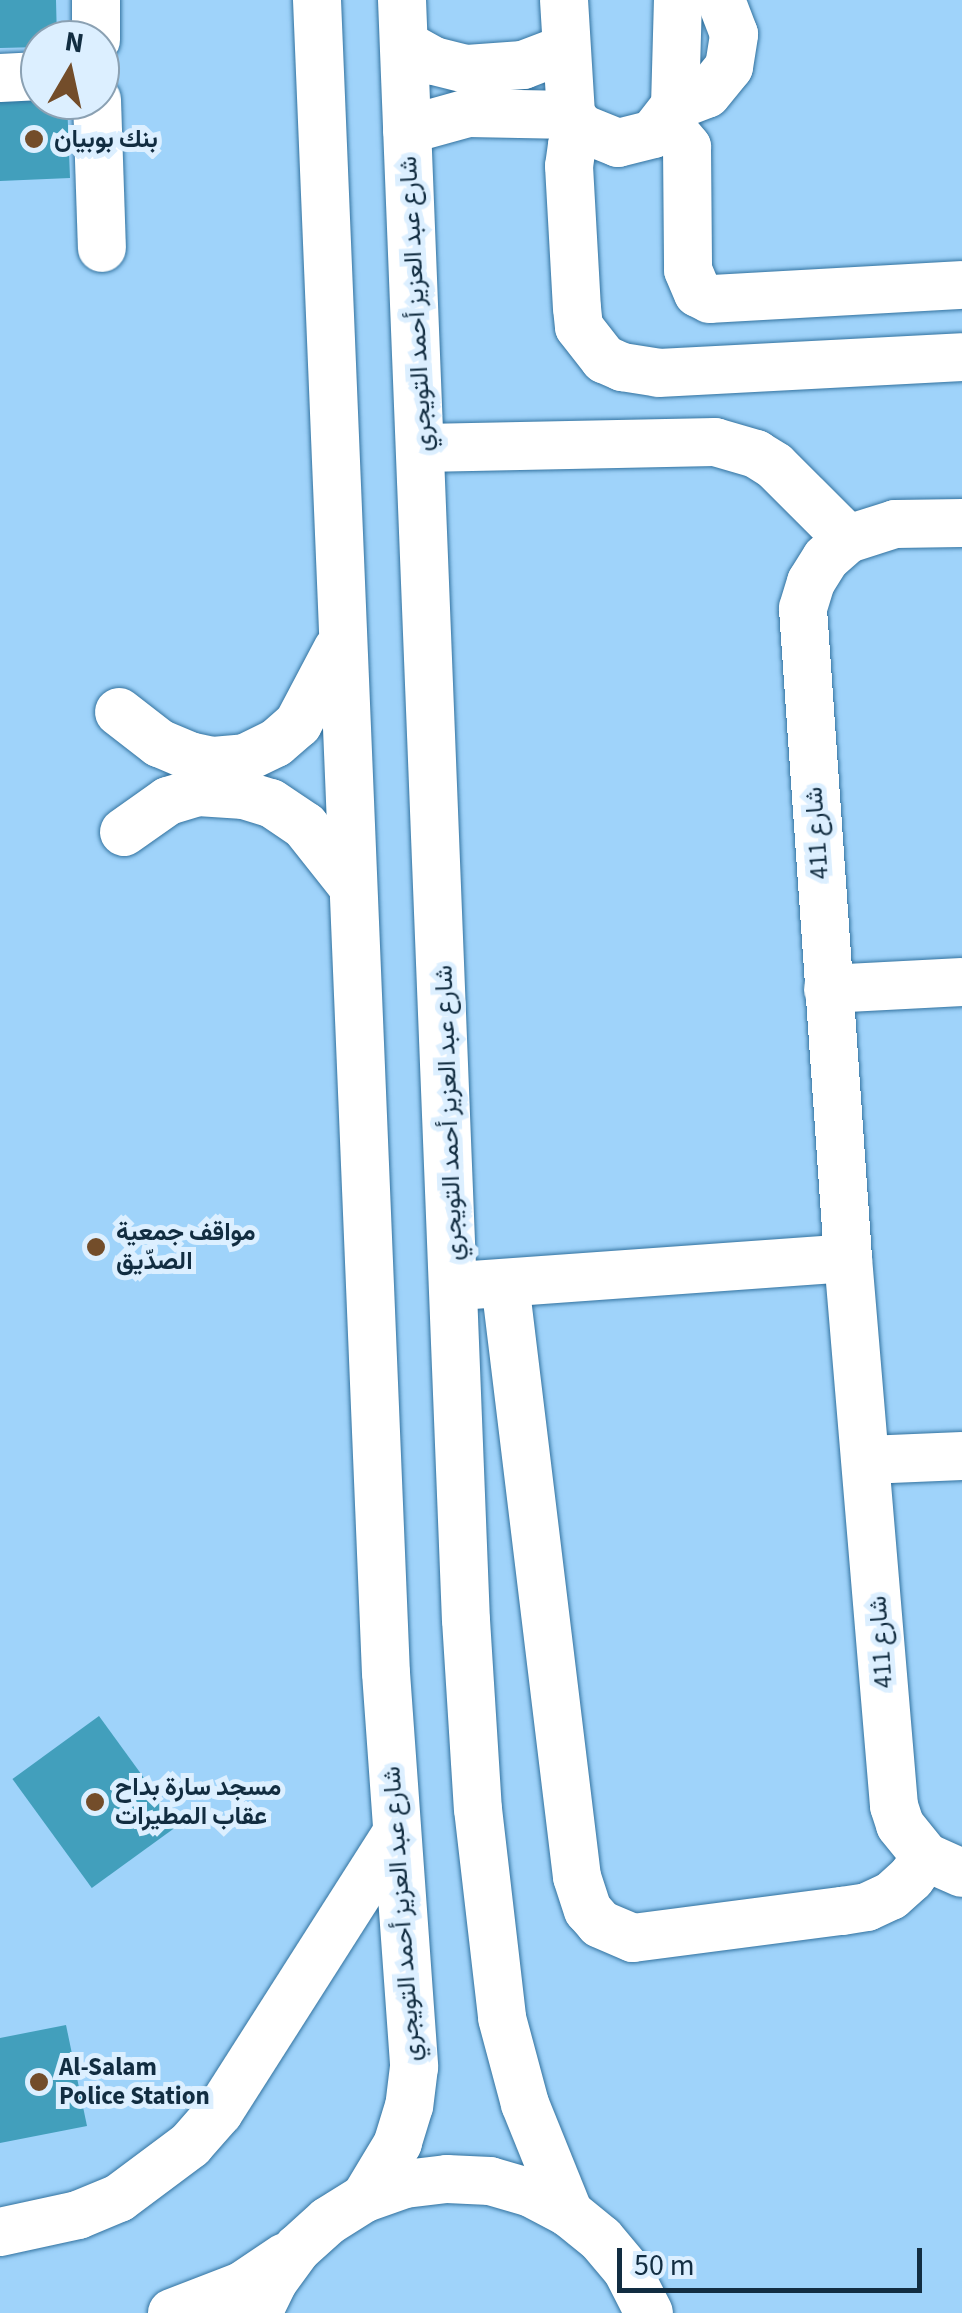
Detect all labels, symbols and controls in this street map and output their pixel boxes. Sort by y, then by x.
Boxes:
north arrow [20,20,120,120]
text: N [62,21,87,64]
place label: بنك بوبيان [54,124,158,154]
marker: بنك بوبيان [23,128,45,150]
street label: شارع عبد العزيز أحمد التويجري [393,155,439,453]
street label: شارع 411 [799,786,835,880]
street label: شارع عبد العزيز أحمد التويجري [429,965,469,1261]
place label: مواقف جمعية الصدّيق [116,1218,255,1277]
marker: مواقف جمعية الصدّيق [85,1236,107,1258]
street label: شارع 411 [863,1595,899,1689]
street label: شارع عبد العزيز أحمد التويجري [377,1765,427,2063]
place label: مسجد سارة بداح عقاب المطيرات [115,1773,281,1832]
marker: مسجد سارة بداح عقاب المطيرات [84,1791,106,1813]
place label: Al-Salam Police Station [59,2053,210,2112]
marker: Al-Salam Police Station [28,2071,50,2093]
scale bar [622,2228,927,2290]
text: 50 m [634,2244,695,2287]

